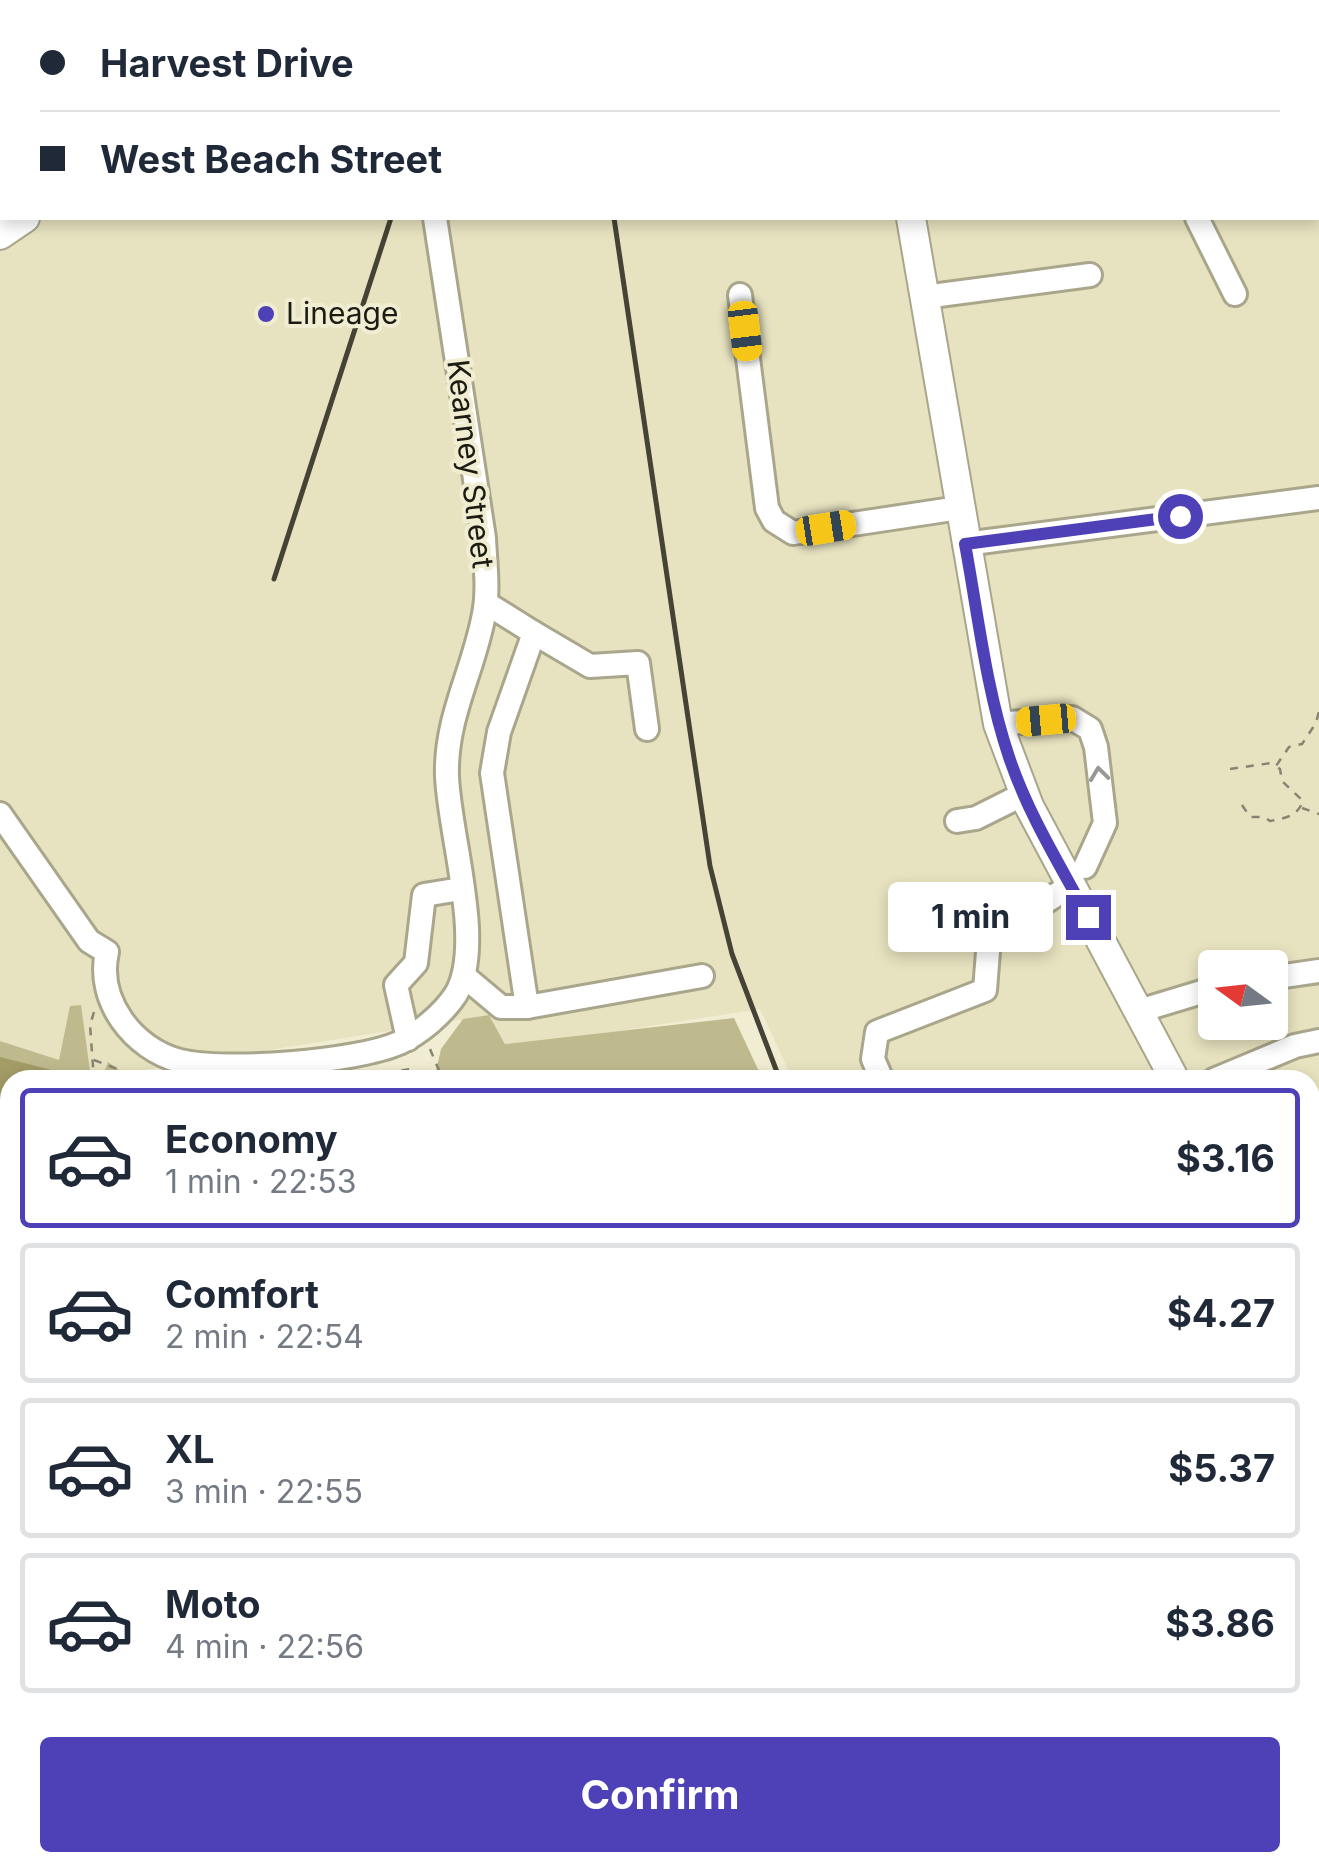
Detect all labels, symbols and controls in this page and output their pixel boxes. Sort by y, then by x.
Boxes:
text: Harvest Drive [100,40,354,86]
text: West Beach Street [100,136,442,182]
place label: Lineage [286,295,398,331]
car [726,299,764,363]
marker: Lineage [255,303,277,325]
street label: Kearney Street [440,357,502,570]
route start [1158,494,1203,539]
car [794,508,858,548]
car [1015,702,1077,738]
one-way arrow [1089,766,1110,782]
callout: 1 min [888,882,1053,952]
route end [1066,895,1111,940]
text: 1 min [931,897,1010,936]
north arrow [1198,950,1288,1040]
map controls [1198,950,1288,1040]
icon: car [45,1113,135,1203]
text: Economy [165,1116,338,1162]
text: $3.16 [1176,1135,1275,1181]
text: 1 min · 22:53 [165,1162,356,1201]
icon: car [45,1268,135,1358]
text: Comfort [165,1271,319,1317]
text: $4.27 [1167,1290,1275,1336]
text: 2 min · 22:54 [165,1317,364,1356]
icon: car [45,1423,135,1513]
text: XL [165,1426,215,1472]
text: $5.37 [1168,1445,1275,1491]
text: 3 min · 22:55 [165,1472,363,1511]
icon: car [45,1578,135,1668]
text: Moto [165,1581,261,1627]
text: $3.86 [1165,1600,1275,1646]
text: 4 min · 22:56 [165,1627,364,1666]
button: Confirm [40,1737,1280,1852]

